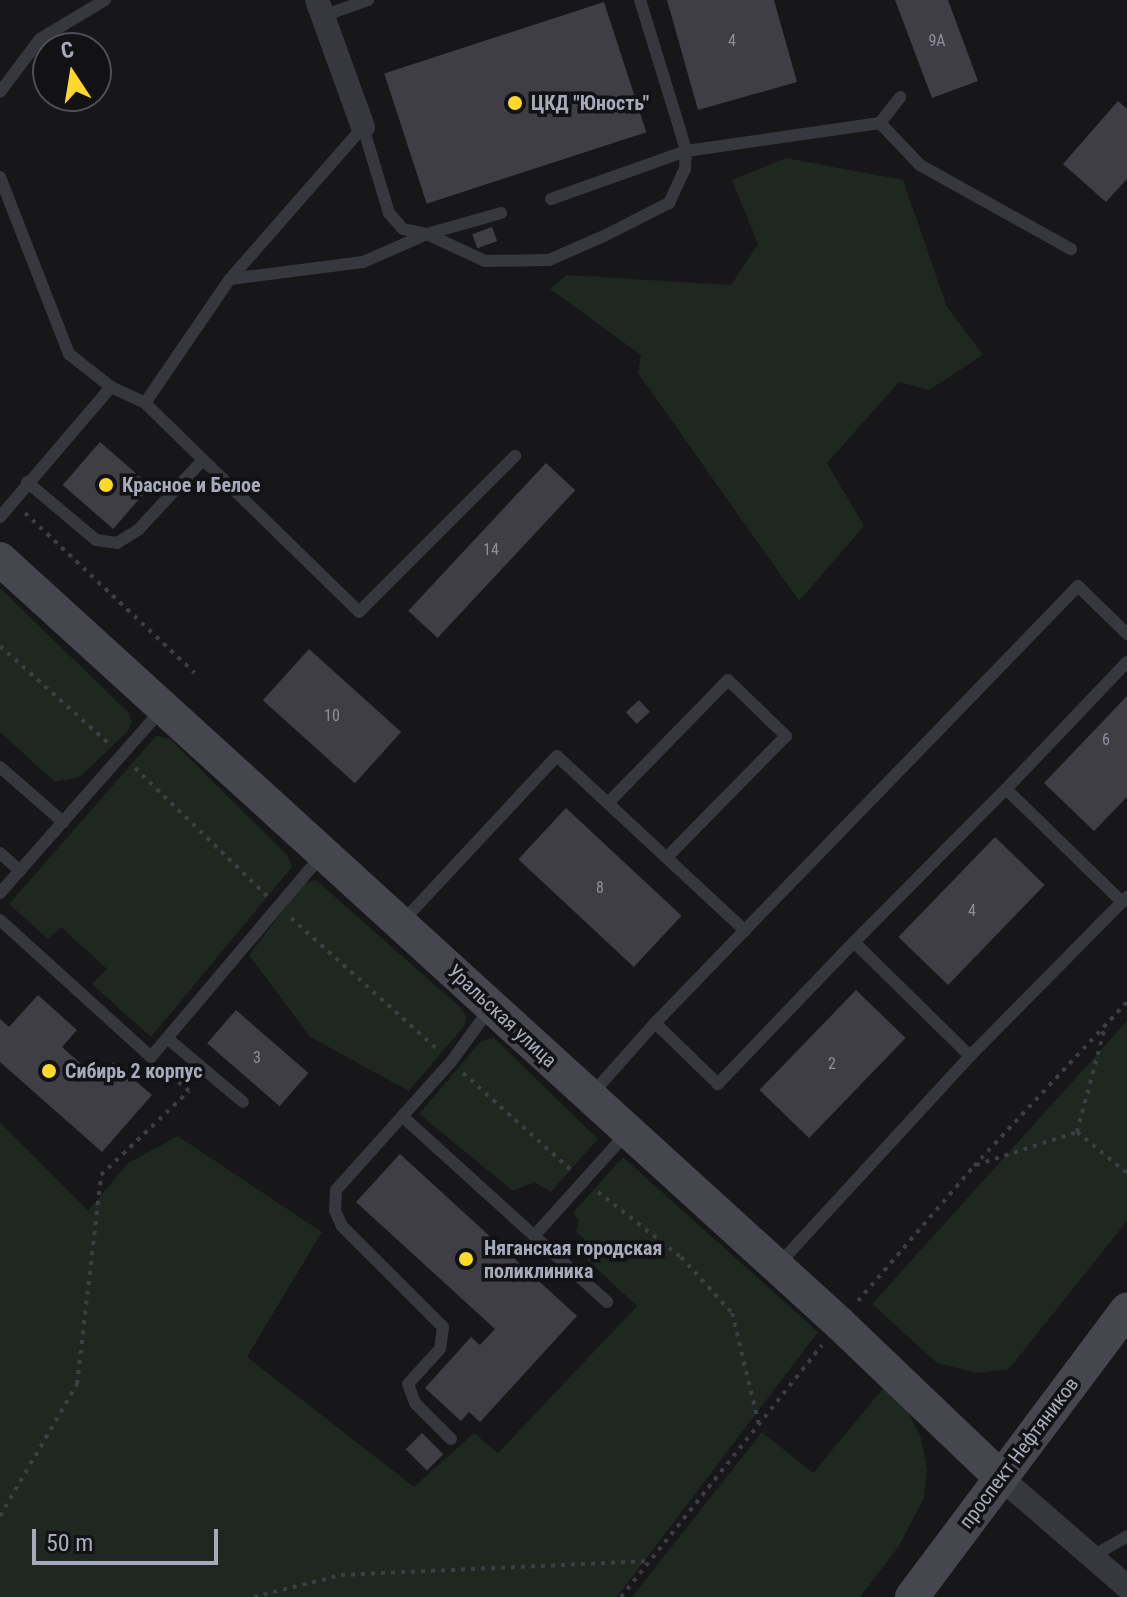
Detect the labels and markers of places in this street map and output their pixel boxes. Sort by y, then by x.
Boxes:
place label: ЦКД "Юность" [531,91,649,115]
marker: ЦКД "Юность" [506,94,524,112]
place label: Красное и Белое [122,473,261,497]
marker: Красное и Белое [97,476,115,494]
place label: Сибирь 2 корпус [65,1059,203,1083]
marker: Сибирь 2 корпус [40,1062,58,1080]
place label: Няганская городская поликлиника [484,1236,662,1283]
marker: Няганская городская поликлиника [455,1248,477,1270]

